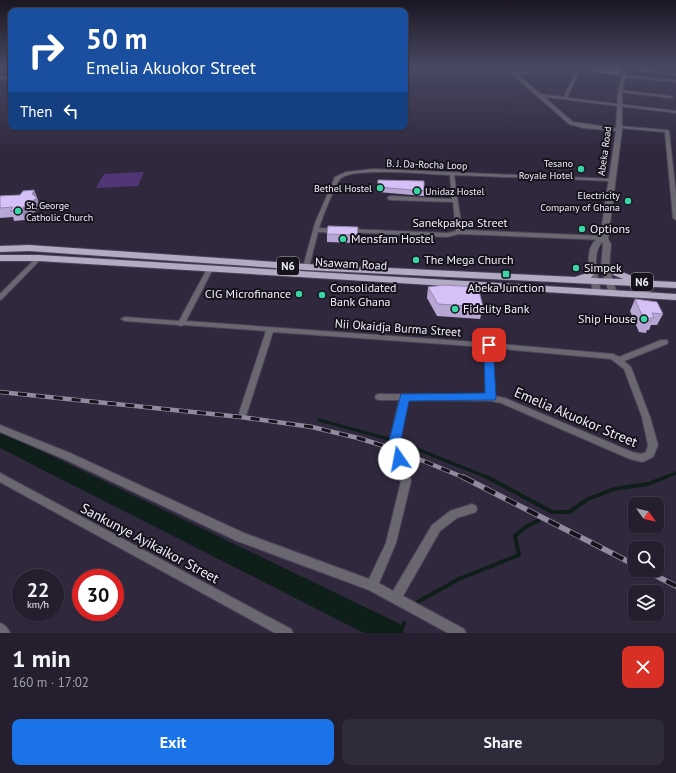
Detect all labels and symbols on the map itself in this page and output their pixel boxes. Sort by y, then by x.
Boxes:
street label: Abeka Road [595,125,614,177]
street label: B. J. Da-Rocha Loop [386,157,468,172]
place label: Tesano Royale Hotel [519,157,573,182]
marker: Tesano Royale Hotel [576,164,586,174]
place label: Bethel Hostel [314,182,372,195]
marker: Bethel Hostel [375,183,385,193]
place label: Unidaz Hostel [425,185,484,198]
marker: Unidaz Hostel [412,186,422,196]
place label: Electricity Company of Ghana [540,189,620,214]
marker: Electricity Company of Ghana [623,196,633,206]
place label: St. George Catholic Church [26,199,93,224]
marker: St. George Catholic Church [13,206,23,216]
street label: Sanekpakpa Street [412,215,508,230]
place label: Options [590,221,630,236]
marker: Options [577,224,587,234]
place label: Mensfam Hostel [351,231,435,246]
marker: Mensfam Hostel [338,234,348,244]
place label: The Mega Church [424,252,514,267]
street label: Nsawam Road [315,254,387,273]
marker: The Mega Church [411,255,421,265]
road number: N6 [277,257,299,275]
place label: Simpek [584,260,622,275]
marker: Simpek [571,263,581,273]
marker: Abeka Junction [501,269,511,279]
road number: N6 [631,273,653,291]
place label: Consolidated Bank Ghana [330,280,397,309]
place label: Abeka Junction [468,280,544,295]
place label: CIG Microfinance [205,286,291,301]
marker: CIG Microfinance [294,289,304,299]
marker: Consolidated Bank Ghana [317,290,327,300]
place label: Fidelity Bank [463,301,530,316]
marker: Fidelity Bank [450,304,460,314]
place label: Ship House [578,311,636,326]
marker: Ship House [639,314,649,324]
street label: Nii Okaidja Burma Street [334,316,462,339]
pin [472,328,506,362]
street label: Emelia Akuokor Street [512,383,641,451]
position arrow [378,438,420,480]
north arrow [628,497,664,533]
street label: Sankunye Ayikaikor Street [78,499,223,587]
speed limit sign: 30 [72,569,124,621]

